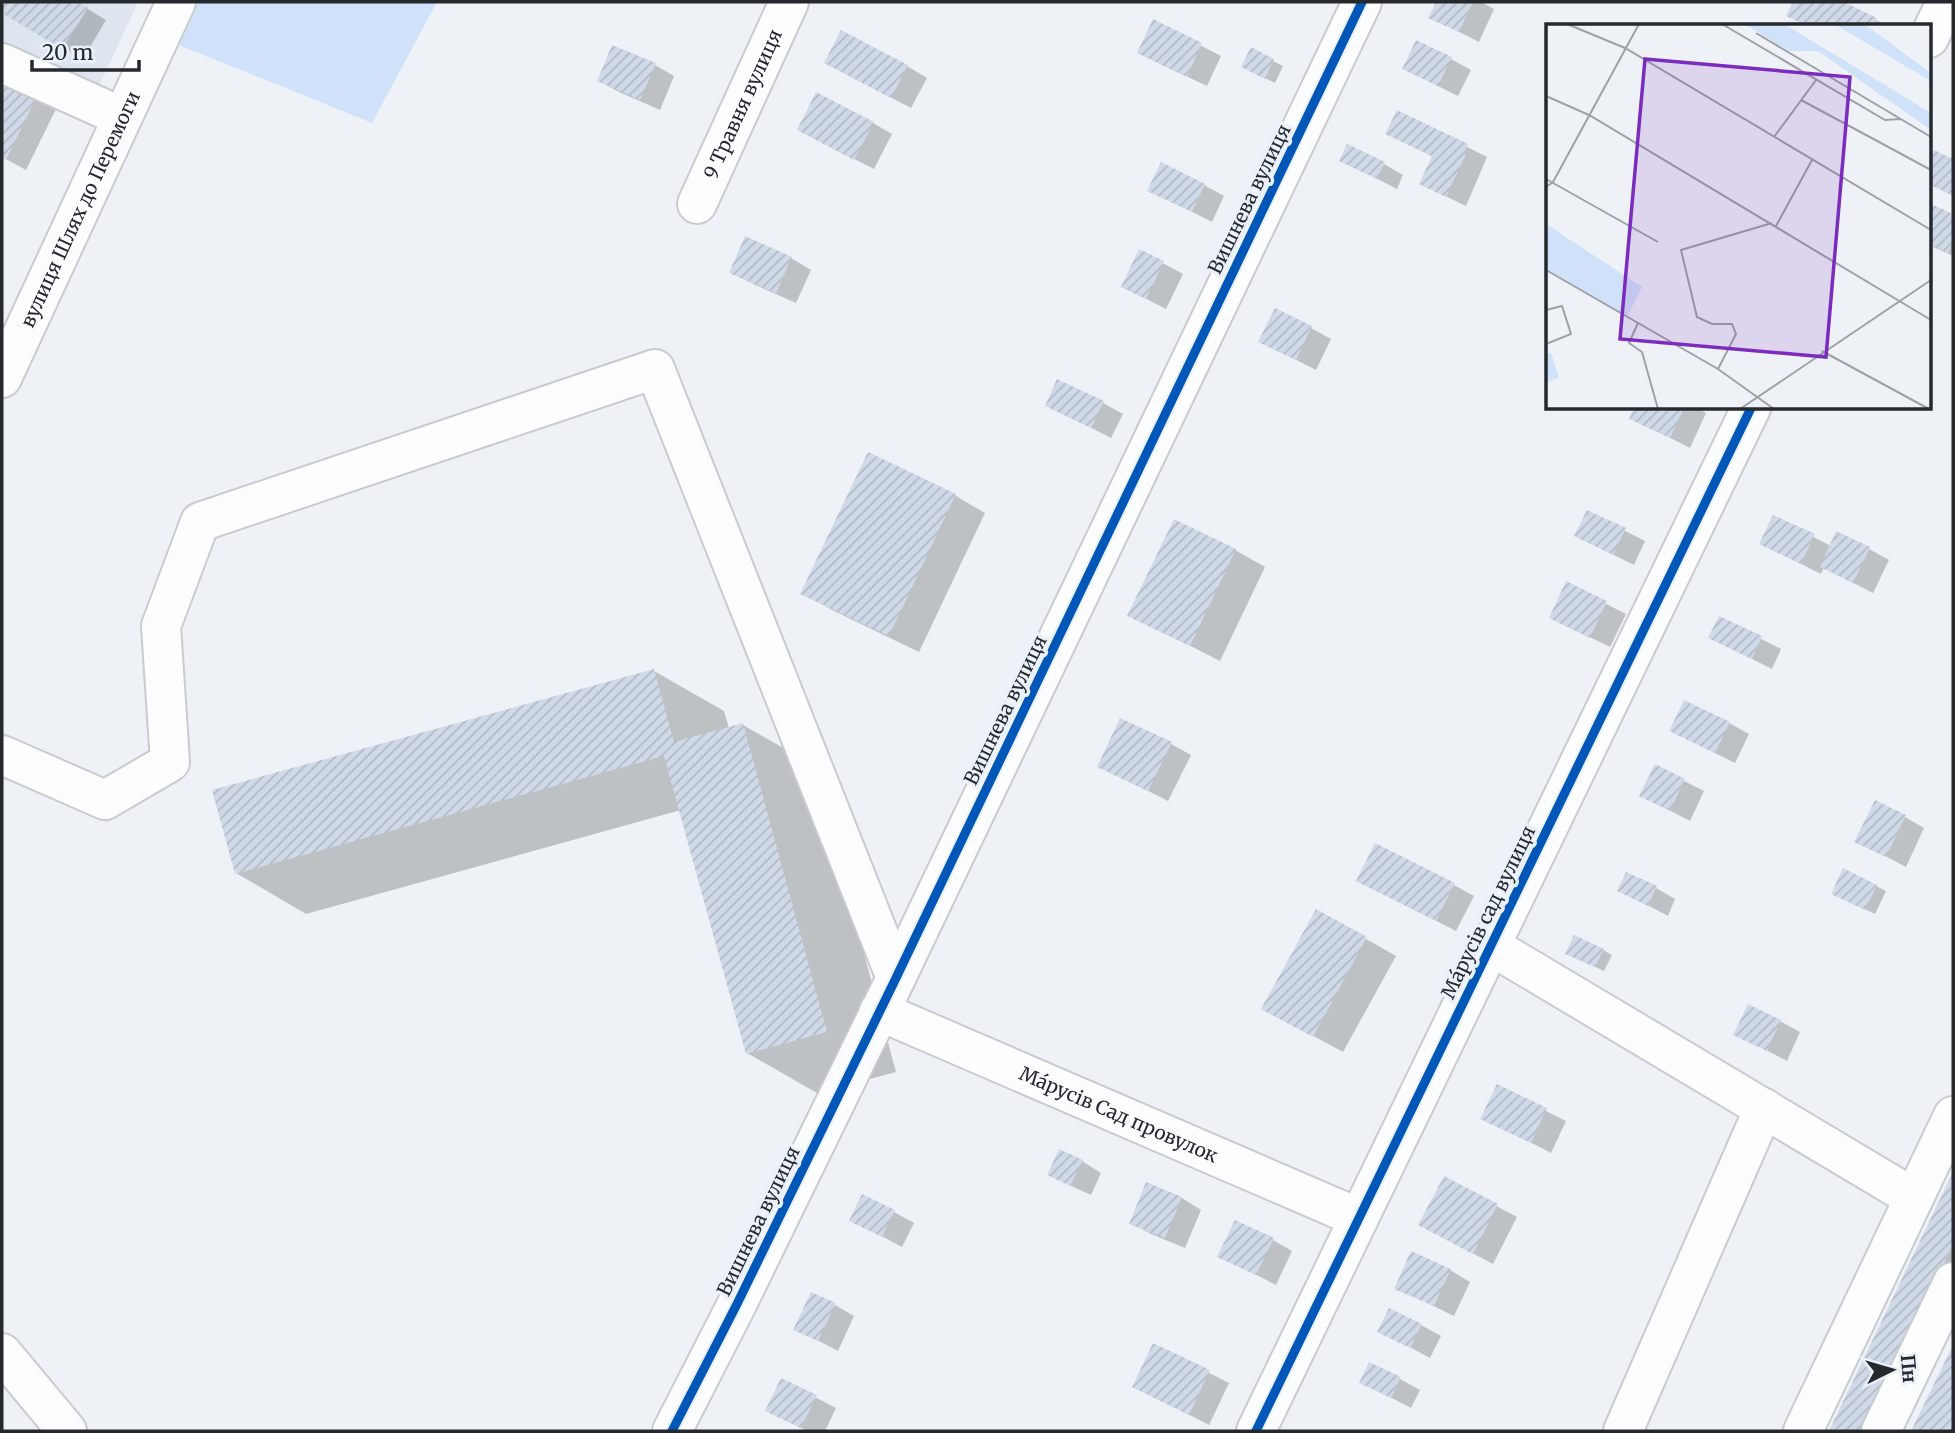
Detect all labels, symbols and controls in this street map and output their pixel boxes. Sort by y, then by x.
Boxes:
inset map [1546,24,1930,410]
street label: 9 Травня вулиця [698,25,787,182]
scale bar [32,28,138,72]
text: 20 m [42,39,94,66]
street label: вулиця Шлях до Перемоги [15,87,145,331]
street label: Вишнева вулиця [1202,120,1296,278]
street label: Вишнева вулиця [958,631,1052,789]
street label: Мáрусів сад вулиця [1436,822,1540,1002]
street label: Мáрусів Сад провулок [1016,1061,1222,1168]
street label: Вишнева вулиця [711,1142,805,1300]
north arrow [1857,1335,1927,1405]
text: Пн [1896,1353,1922,1384]

